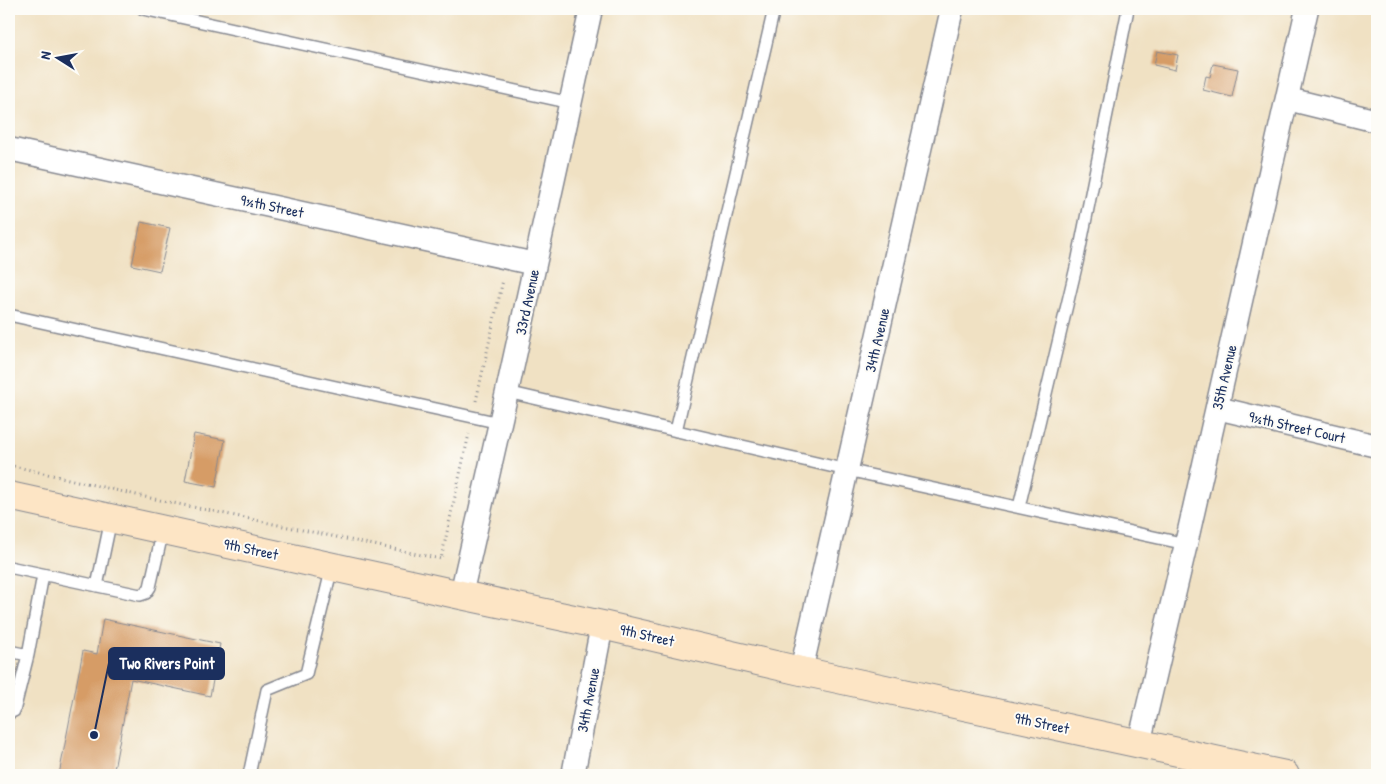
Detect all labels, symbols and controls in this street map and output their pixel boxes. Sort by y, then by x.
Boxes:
north arrow [32,32,82,82]
text: N [35,49,55,61]
street label: 9½th Street [238,189,306,223]
street label: 33rd Avenue [510,267,544,337]
street label: 34th Avenue [859,306,895,374]
street label: 35th Avenue [1206,342,1242,412]
street label: 9½th Street Court [1247,406,1348,449]
street label: 9th Street [222,533,281,565]
street label: 9th Street [618,619,677,652]
callout: Two Rivers Point [109,648,224,679]
text: Two Rivers Point [118,652,215,674]
street label: 34th Avenue [571,666,605,734]
street label: 9th Street [1013,707,1072,739]

